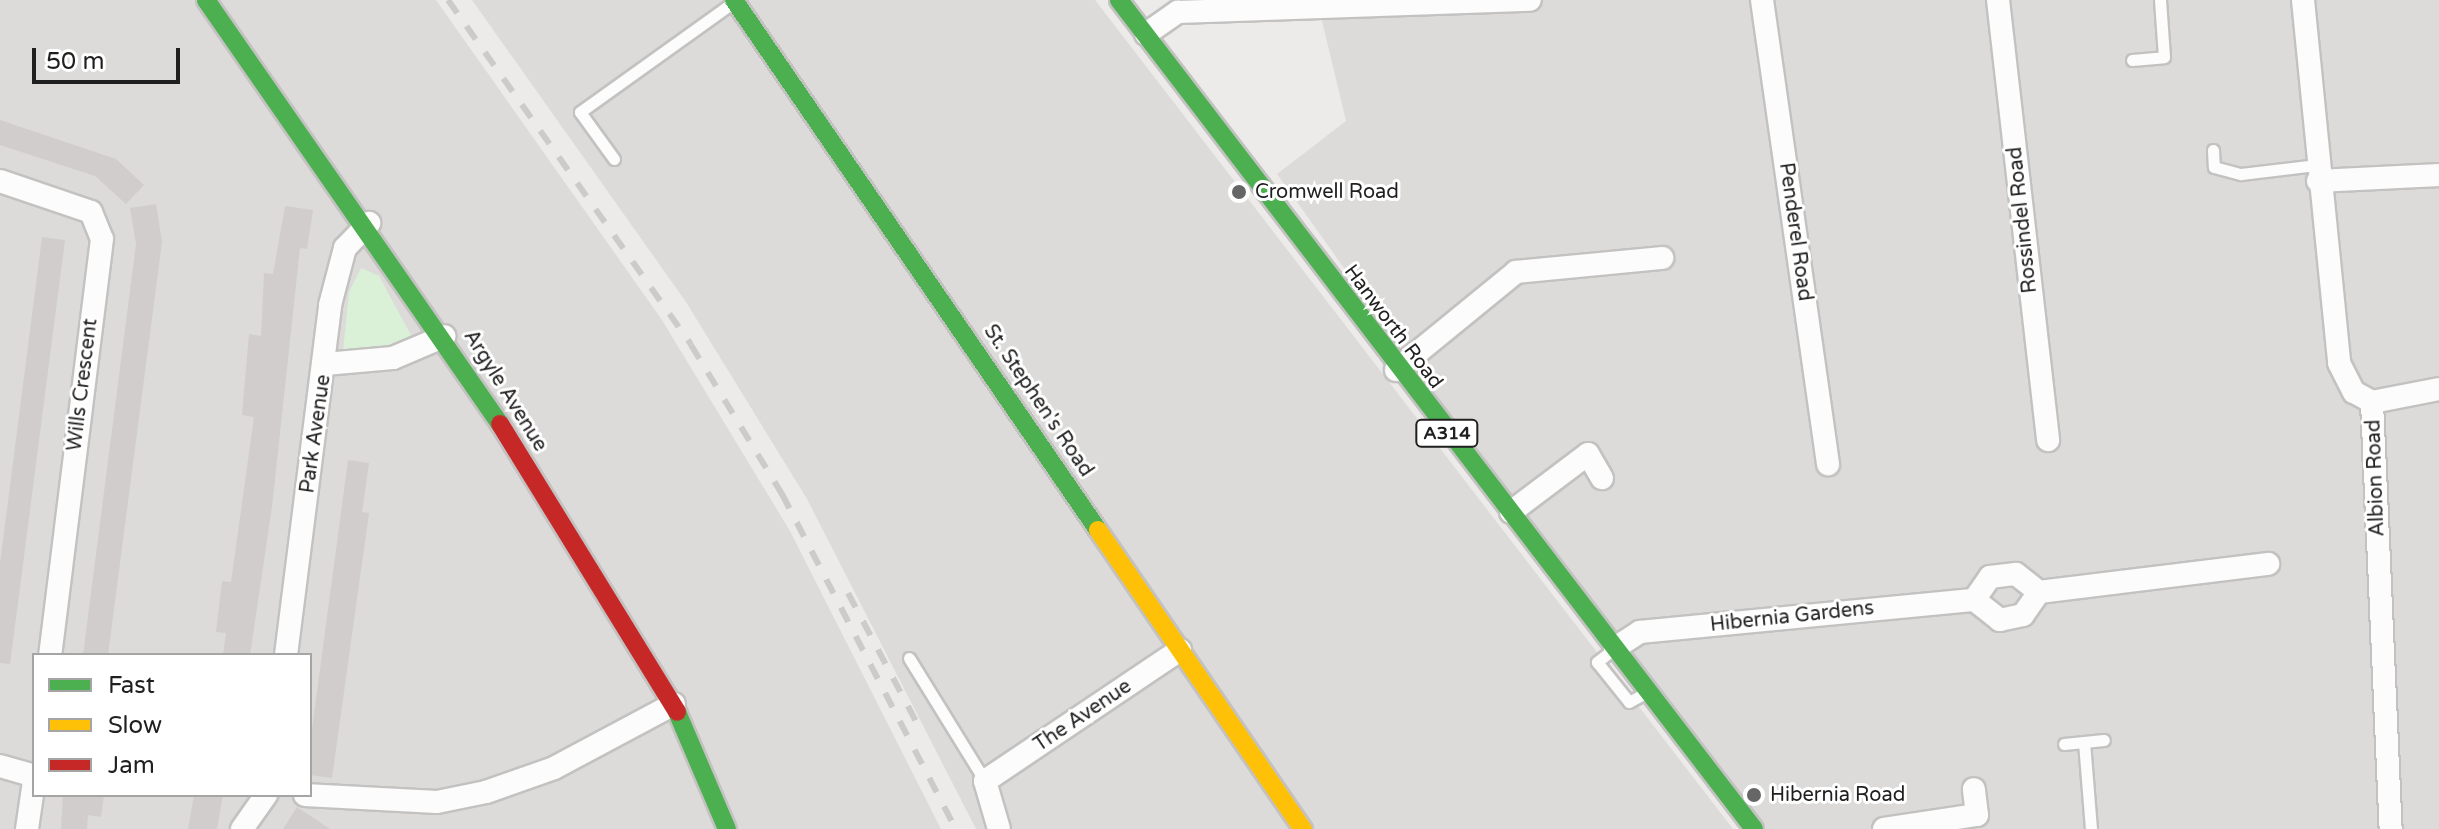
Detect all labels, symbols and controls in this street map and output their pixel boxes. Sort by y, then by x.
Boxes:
scale bar [36,32,184,82]
text: 50 m [46,47,104,76]
street label: Rossindel Road [2003,146,2043,294]
street label: Penderel Road [1773,161,1817,303]
place label: Cromwell Road [1255,180,1399,204]
marker: Cromwell Road [1230,183,1248,201]
street label: Hanworth Road [1339,260,1447,394]
street label: Wills Crescent [63,317,103,453]
street label: St. Stephen's Road [978,320,1098,482]
street label: Argyle Avenue [458,326,552,456]
street label: Park Avenue [296,373,336,495]
road number: A314 [1415,419,1479,447]
street label: Albion Road [2362,419,2390,537]
street label: Hibernia Gardens [1709,596,1875,638]
legend [32,653,312,797]
text: Fast [108,671,155,700]
street label: The Avenue [1030,675,1136,757]
text: Slow [108,711,162,740]
text: Jam [108,751,155,780]
place label: Hibernia Road [1770,783,1905,807]
marker: Hibernia Road [1745,786,1763,804]

